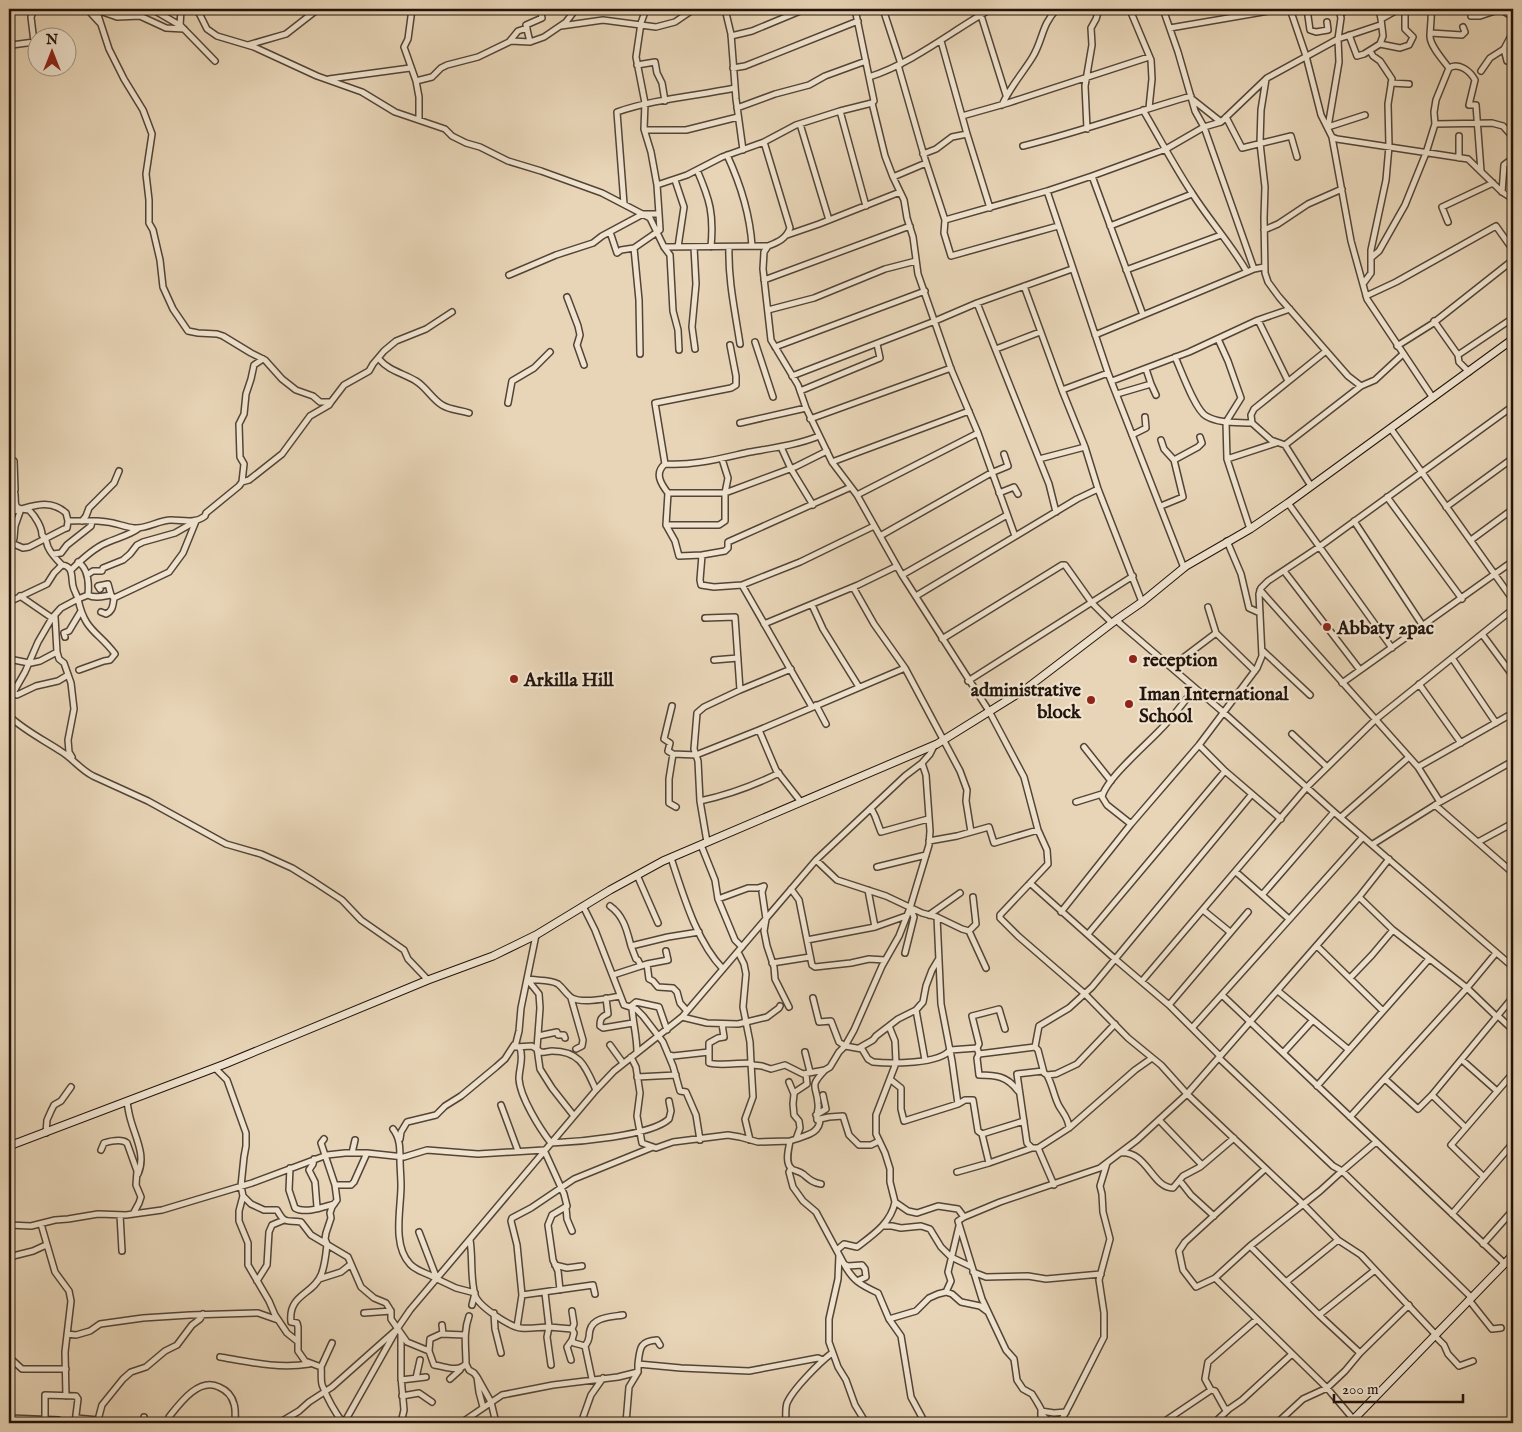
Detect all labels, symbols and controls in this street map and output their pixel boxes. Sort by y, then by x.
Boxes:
north arrow [28,28,78,78]
text: N [45,31,58,49]
place label: Abbaty 2pac [1336,617,1434,641]
marker: Abbaty 2pac [1321,621,1333,633]
place label: reception [1143,649,1218,673]
marker: reception [1127,653,1139,665]
place label: Arkilla Hill [523,669,614,693]
marker: Arkilla Hill [508,673,520,685]
place label: administrative block [971,679,1082,725]
place label: Iman International School [1139,683,1289,729]
marker: administrative block [1085,694,1097,706]
marker: Iman International School [1123,698,1135,710]
scale bar [1334,1372,1463,1404]
text: 200 m [1342,1380,1379,1399]

